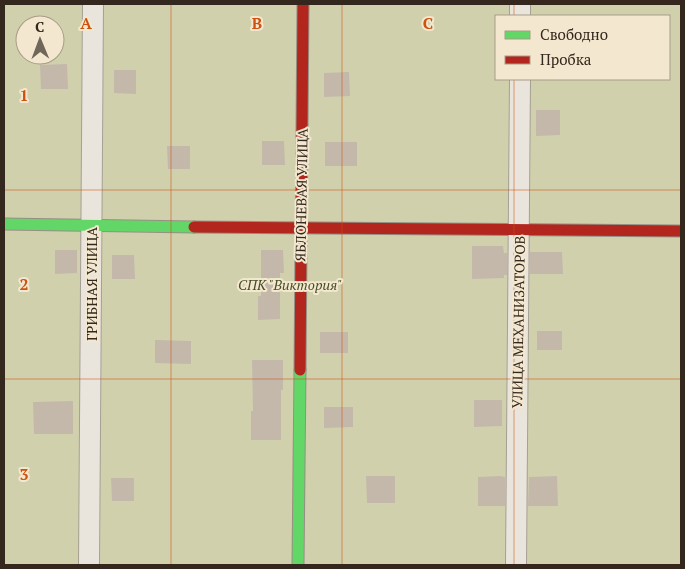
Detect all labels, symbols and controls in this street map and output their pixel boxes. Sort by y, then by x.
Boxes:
text: A [80,12,92,34]
text: B [252,12,262,34]
text: C [423,12,433,34]
north arrow [15,15,65,65]
legend [495,15,670,80]
text: С [35,17,44,36]
text: Свободно [540,24,608,44]
text: Пробка [540,49,592,69]
text: 1 [19,84,29,106]
street label: ЯБЛОНЕВАЯ УЛИЦА [290,128,312,262]
street label: ГРИБНАЯ УЛИЦА [82,227,101,341]
street label: УЛИЦА МЕХАНИЗАТОРОВ [507,236,529,408]
text: 2 [19,273,29,295]
park label: СПК "Виктория" [238,275,342,294]
text: 3 [19,463,29,485]

